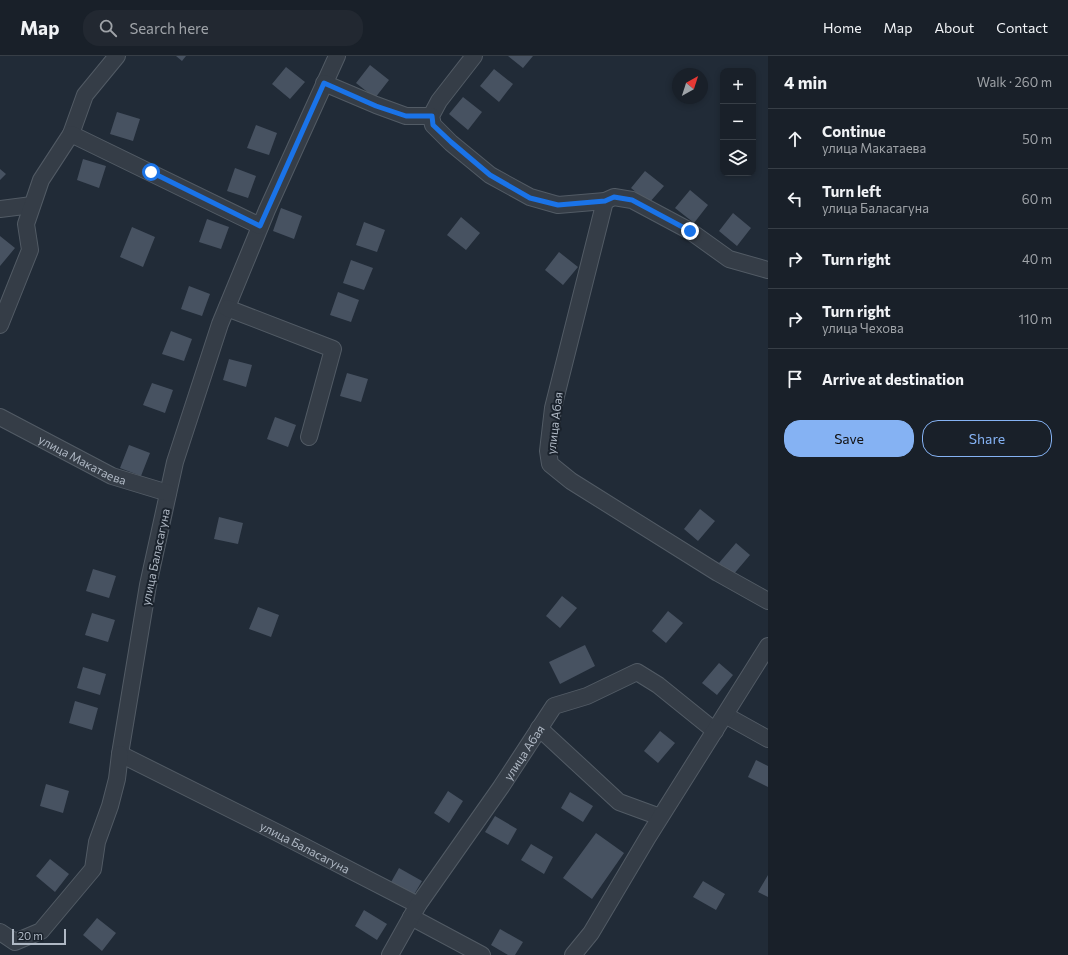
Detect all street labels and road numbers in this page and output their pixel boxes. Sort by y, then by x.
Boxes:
street label: улица Абая [543,391,565,455]
street label: улица Макатаева [36,432,128,487]
street label: улица Баласагуна [138,507,172,607]
street label: улица Абая [501,722,547,783]
street label: улица Баласагуна [258,818,352,876]

